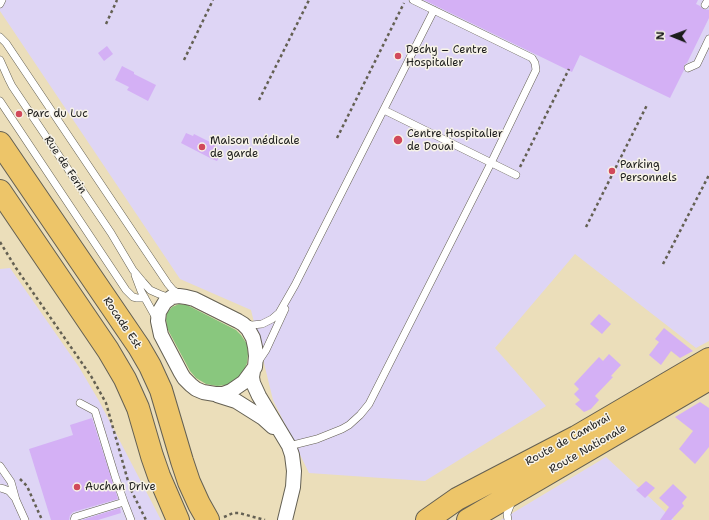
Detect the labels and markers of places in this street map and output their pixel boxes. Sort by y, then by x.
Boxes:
place label: Dechy – Centre Hospitalier [406,43,488,69]
marker: Dechy – Centre Hospitalier [393,51,403,61]
place label: Parc du Luc [27,107,88,121]
marker: Parc du Luc [14,109,24,119]
place label: Centre Hospitalier de Douai [407,127,503,153]
place label: Maison médicale de garde [210,134,300,160]
marker: Centre Hospitalier de Douai [392,134,404,146]
marker: Maison médicale de garde [197,142,207,152]
place label: Parking Personnels [620,158,677,184]
marker: Parking Personnels [607,166,617,176]
place label: Auchan Drive [85,480,156,494]
marker: Auchan Drive [72,482,82,492]

